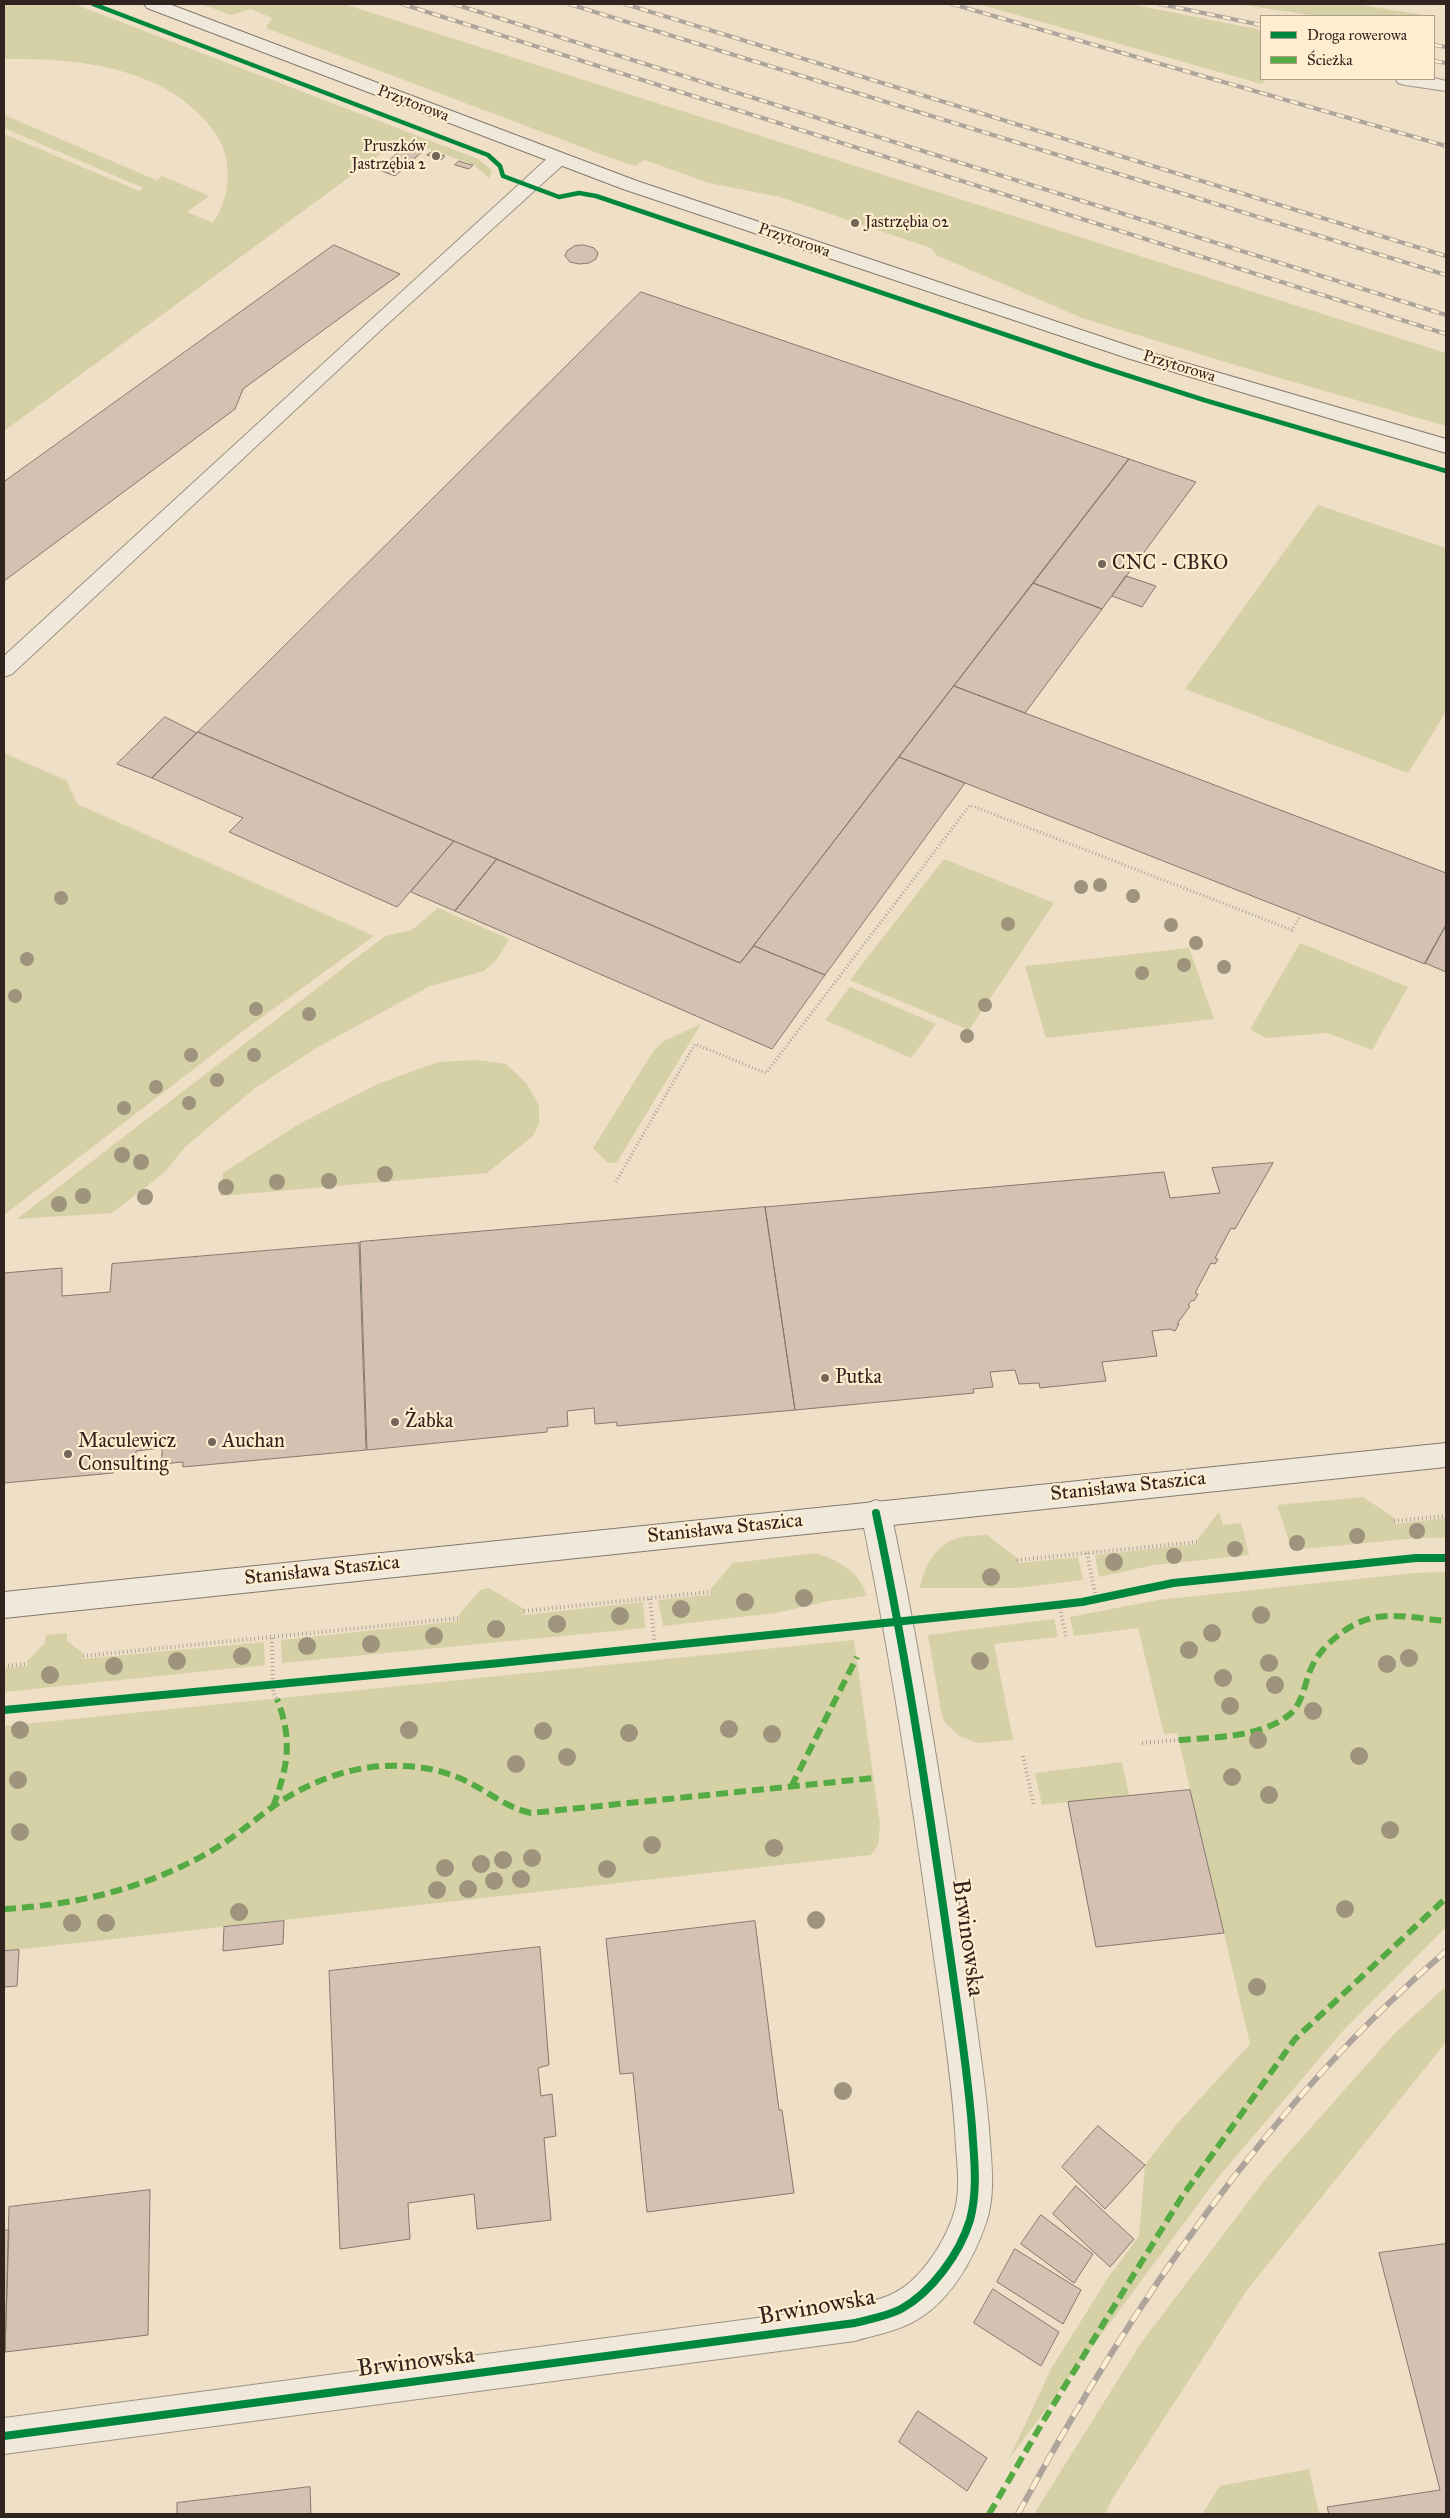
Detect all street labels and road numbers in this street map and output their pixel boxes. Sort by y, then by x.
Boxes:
street label: Przytorowa [375,82,451,126]
street label: Przytorowa [755,220,833,262]
street label: Przytorowa [1140,347,1218,387]
street label: Stanisława Staszica [1049,1467,1207,1507]
street label: Stanisława Staszica [646,1509,804,1549]
street label: Stanisława Staszica [243,1551,401,1591]
street label: Brwinowska [945,1878,989,1998]
street label: Brwinowska [756,2284,878,2332]
street label: Brwinowska [356,2342,476,2384]

